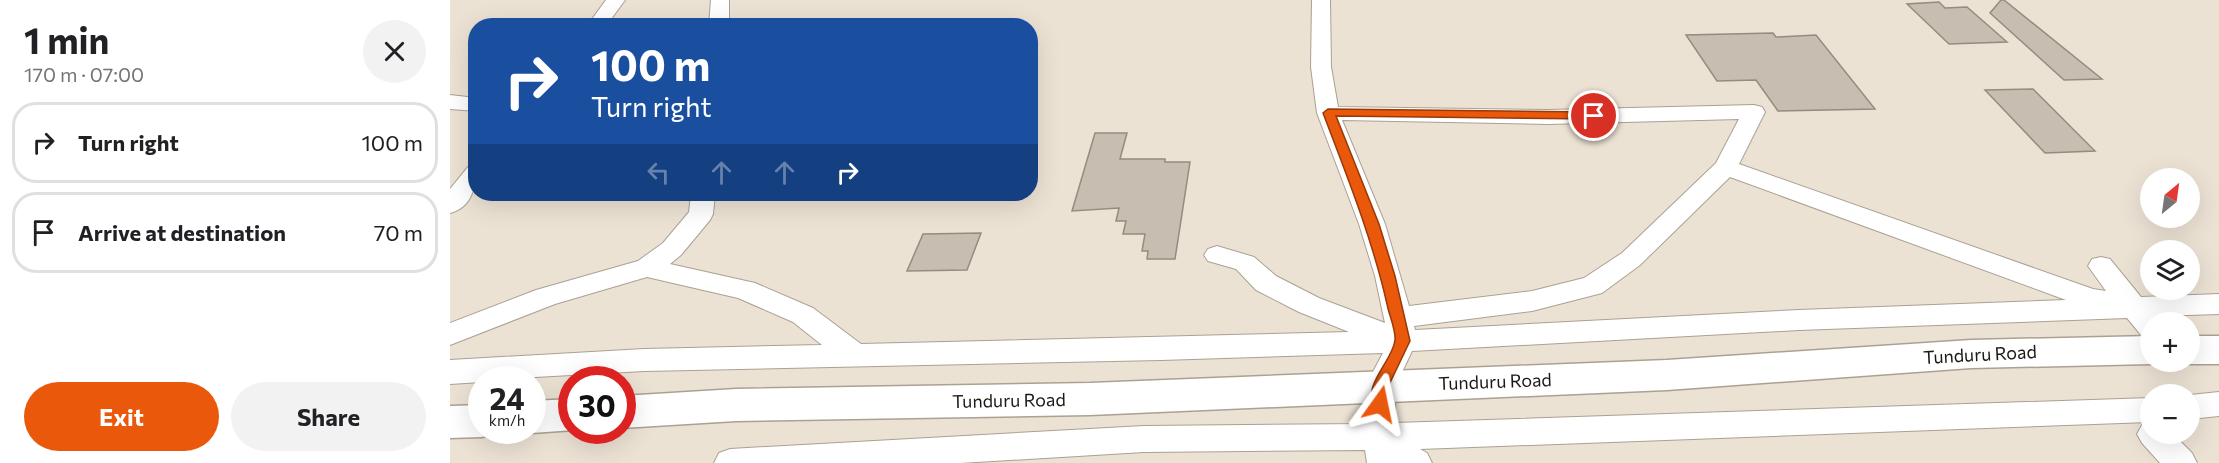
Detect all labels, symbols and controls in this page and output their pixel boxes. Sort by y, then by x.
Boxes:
text: 1 min [24,17,109,61]
button: close [363,20,426,83]
text: 100 m [591,38,711,90]
icon: right [492,42,570,120]
text: 170 m · 07:00 [24,62,144,86]
text: Turn right [591,90,711,123]
pin [1568,90,1619,141]
icon: arrive [1577,99,1610,132]
icon: right [27,126,60,159]
text: Turn right [78,129,179,156]
text: 100 m [361,129,423,156]
icon: left [642,156,675,189]
icon: ahead [705,156,738,189]
icon: ahead [768,156,801,189]
icon: right [831,156,864,189]
north arrow [2140,168,2200,228]
map controls [2140,168,2200,444]
icon: arrive [27,216,60,249]
text: Arrive at destination [78,219,286,246]
text: 70 m [374,219,423,246]
button: layers [2140,240,2200,300]
button: + [2140,312,2200,372]
street label: Tunduru Road [1923,340,2037,368]
speed limit sign: 30 [558,366,636,444]
street label: Tunduru Road [1438,368,1552,394]
position arrow [1348,372,1412,436]
text: 24 [489,379,525,416]
button: Exit [24,382,219,451]
button: Share [231,382,426,451]
button: − [2140,384,2200,444]
street label: Tunduru Road [952,388,1066,412]
text: km/h [489,411,525,429]

